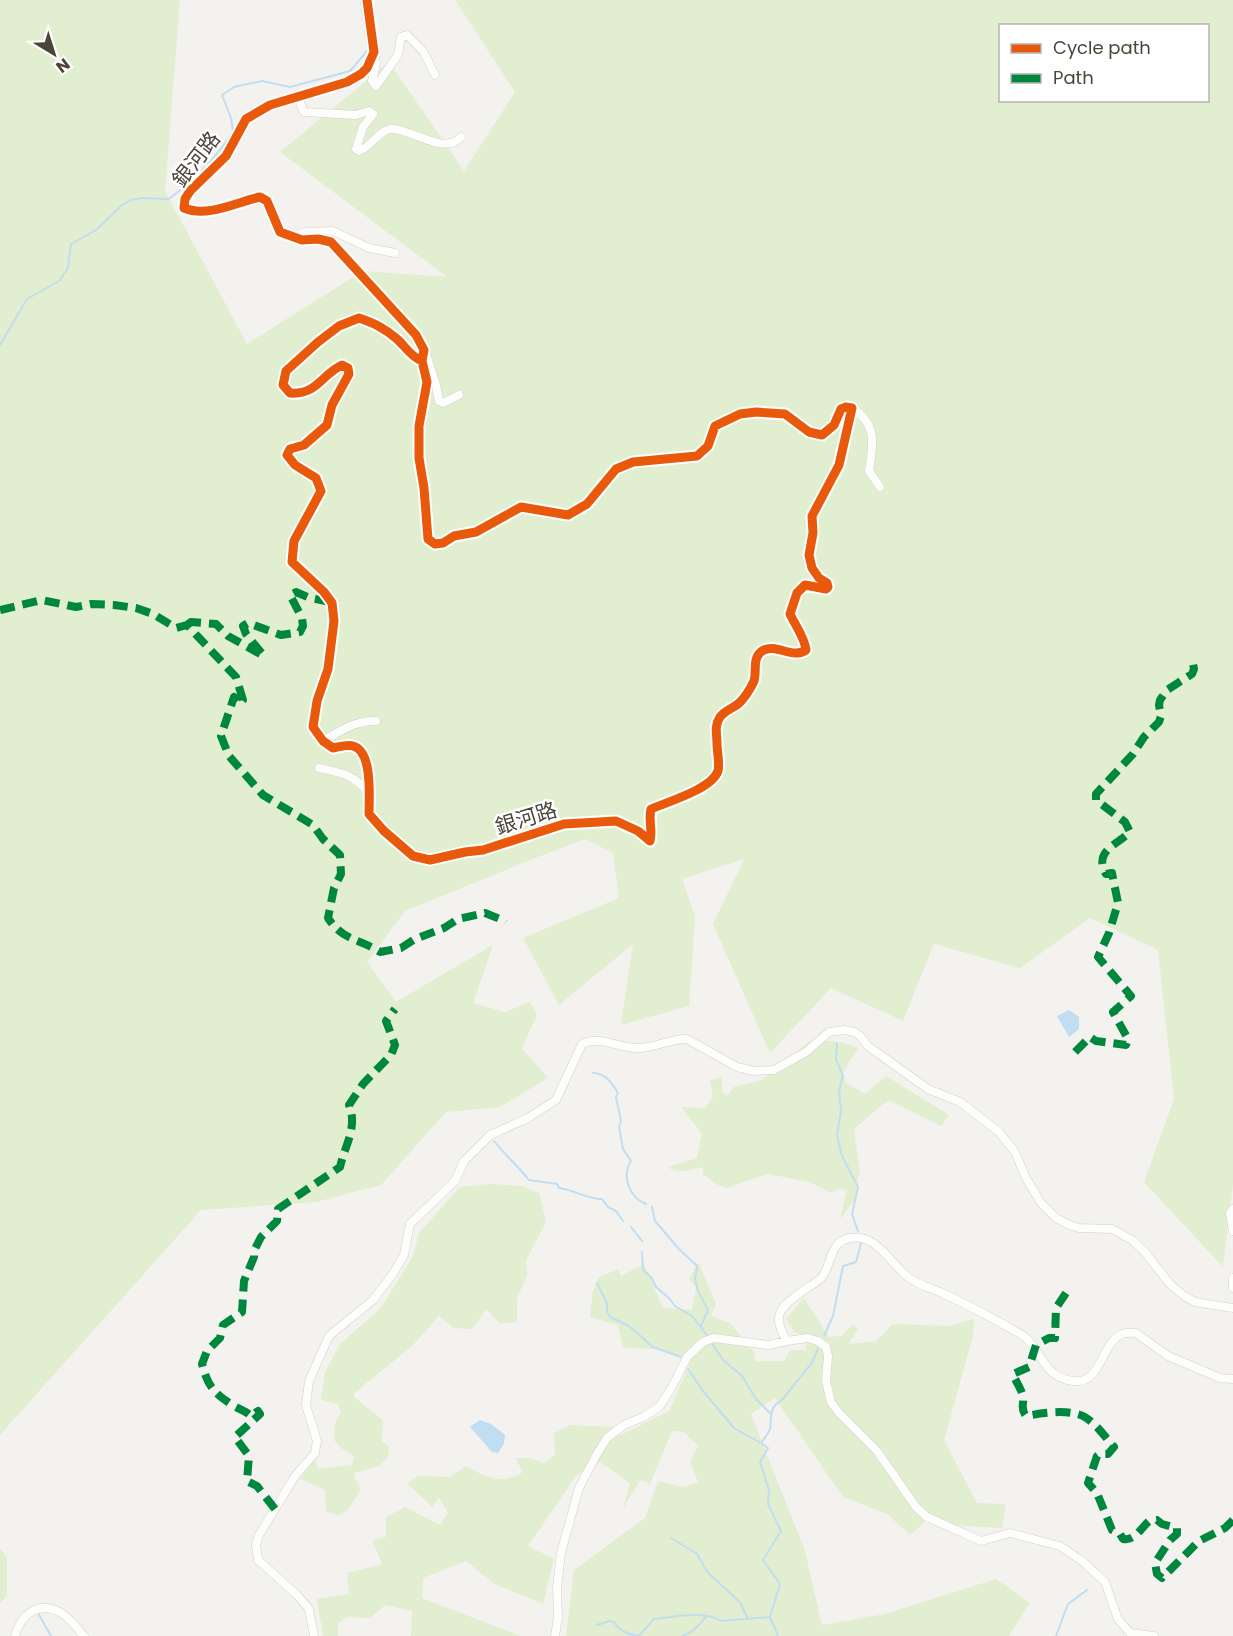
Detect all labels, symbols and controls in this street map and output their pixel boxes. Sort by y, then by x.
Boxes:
north arrow [24,24,84,84]
legend [999,24,1209,102]
text: Cycle path [1053,35,1151,60]
text: N [51,53,75,78]
text: Path [1053,65,1094,90]
street label: 銀河路 [165,125,227,193]
street label: 銀河路 [492,795,560,841]

